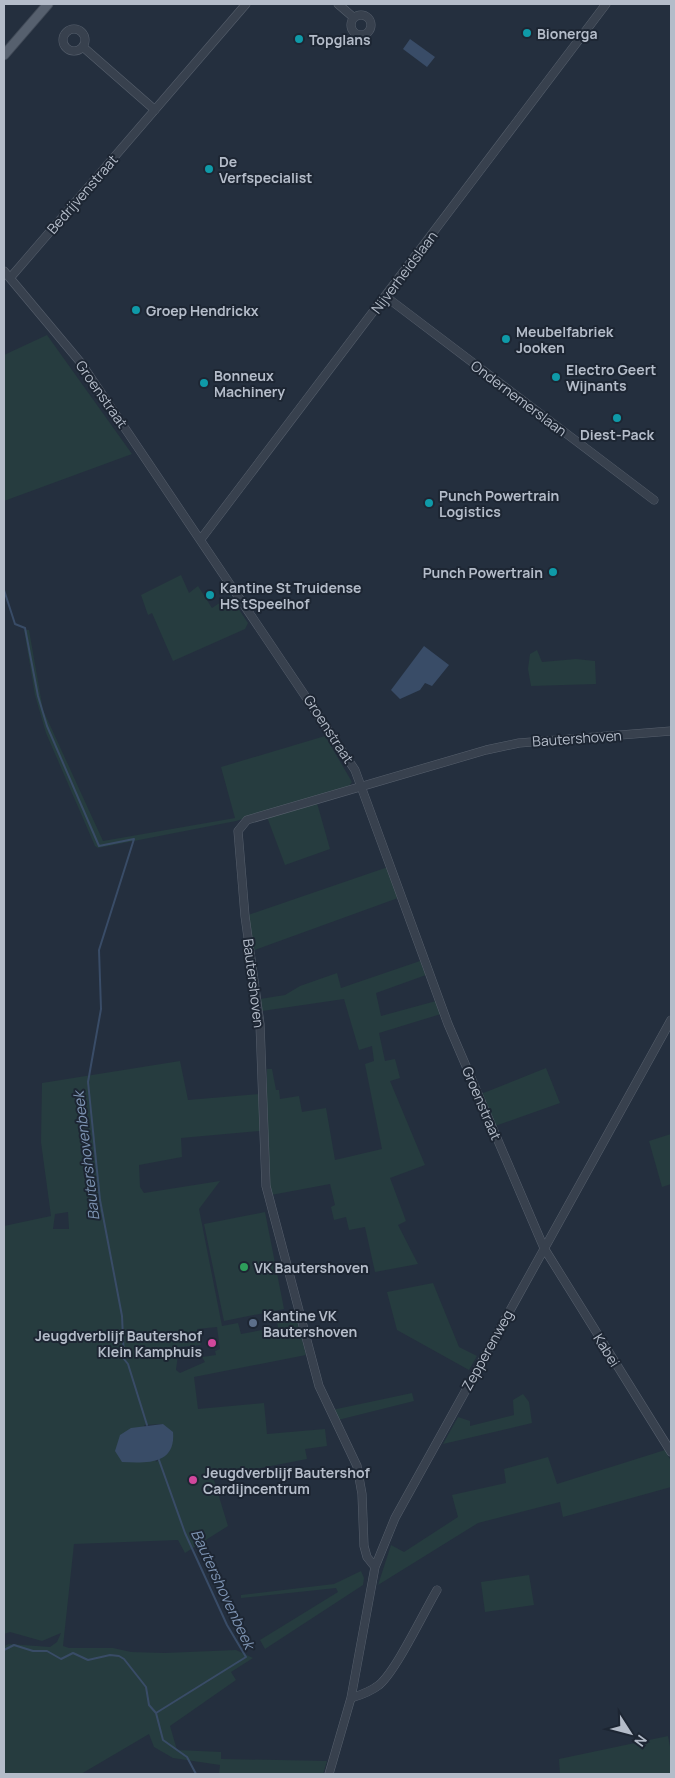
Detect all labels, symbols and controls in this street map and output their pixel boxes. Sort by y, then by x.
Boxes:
place label: Bionerga [537,24,597,43]
marker: Bionerga [521,27,533,39]
place label: Topglans [309,30,371,49]
marker: Topglans [293,33,305,45]
street label: Bedrijvenstraat [42,150,122,238]
place label: De Verfspecialist [219,152,312,187]
marker: De Verfspecialist [203,163,215,175]
street label: Nijverheidslaan [367,227,441,317]
place label: Groep Hendrickx [146,301,259,320]
marker: Groep Hendrickx [130,304,142,316]
place label: Meubelfabriek Jooken [516,322,614,357]
marker: Meubelfabriek Jooken [500,333,512,345]
street label: Ondernemerslaan [467,356,571,440]
street label: Groenstraat [72,357,132,432]
place label: Electro Geert Wijnants [566,360,656,395]
place label: Bonneux Machinery [214,366,285,401]
marker: Electro Geert Wijnants [550,371,562,383]
marker: Bonneux Machinery [198,377,210,389]
marker: Diest-Pack [611,412,623,424]
place label: Diest-Pack [580,425,655,444]
place label: Punch Powertrain Logistics [439,486,559,521]
marker: Punch Powertrain Logistics [423,497,435,509]
place label: Punch Powertrain [423,563,543,582]
marker: Punch Powertrain [547,566,559,578]
place label: Kantine St Truidense HS tSpeelhof [220,578,362,613]
marker: Kantine St Truidense HS tSpeelhof [204,589,216,601]
street label: Groenstraat [300,691,358,767]
street label: Bautershoven [532,725,622,751]
street label: Bautershoven [239,937,269,1029]
street label: Groenstraat [458,1063,506,1143]
water label: Bautershovenbeek [67,1088,104,1222]
place label: VK Bautershoven [254,1258,369,1277]
marker: VK Bautershoven [238,1261,250,1273]
place label: Kantine VK Bautershoven [263,1306,357,1341]
street label: Zepperenweg [457,1306,517,1394]
marker: Kantine VK Bautershoven [247,1317,259,1329]
place label: Jeugdverblijf Bautershof Klein Kamphuis [35,1326,203,1361]
street label: Kabei [589,1330,625,1370]
marker: Jeugdverblijf Bautershof Klein Kamphuis [206,1337,218,1349]
place label: Jeugdverblijf Bautershof Cardijncentrum [203,1463,371,1498]
marker: Jeugdverblijf Bautershof Cardijncentrum [187,1474,199,1486]
water label: Bautershovenbeek [186,1526,261,1655]
north arrow [605,1708,655,1758]
text: N [630,1731,652,1751]

